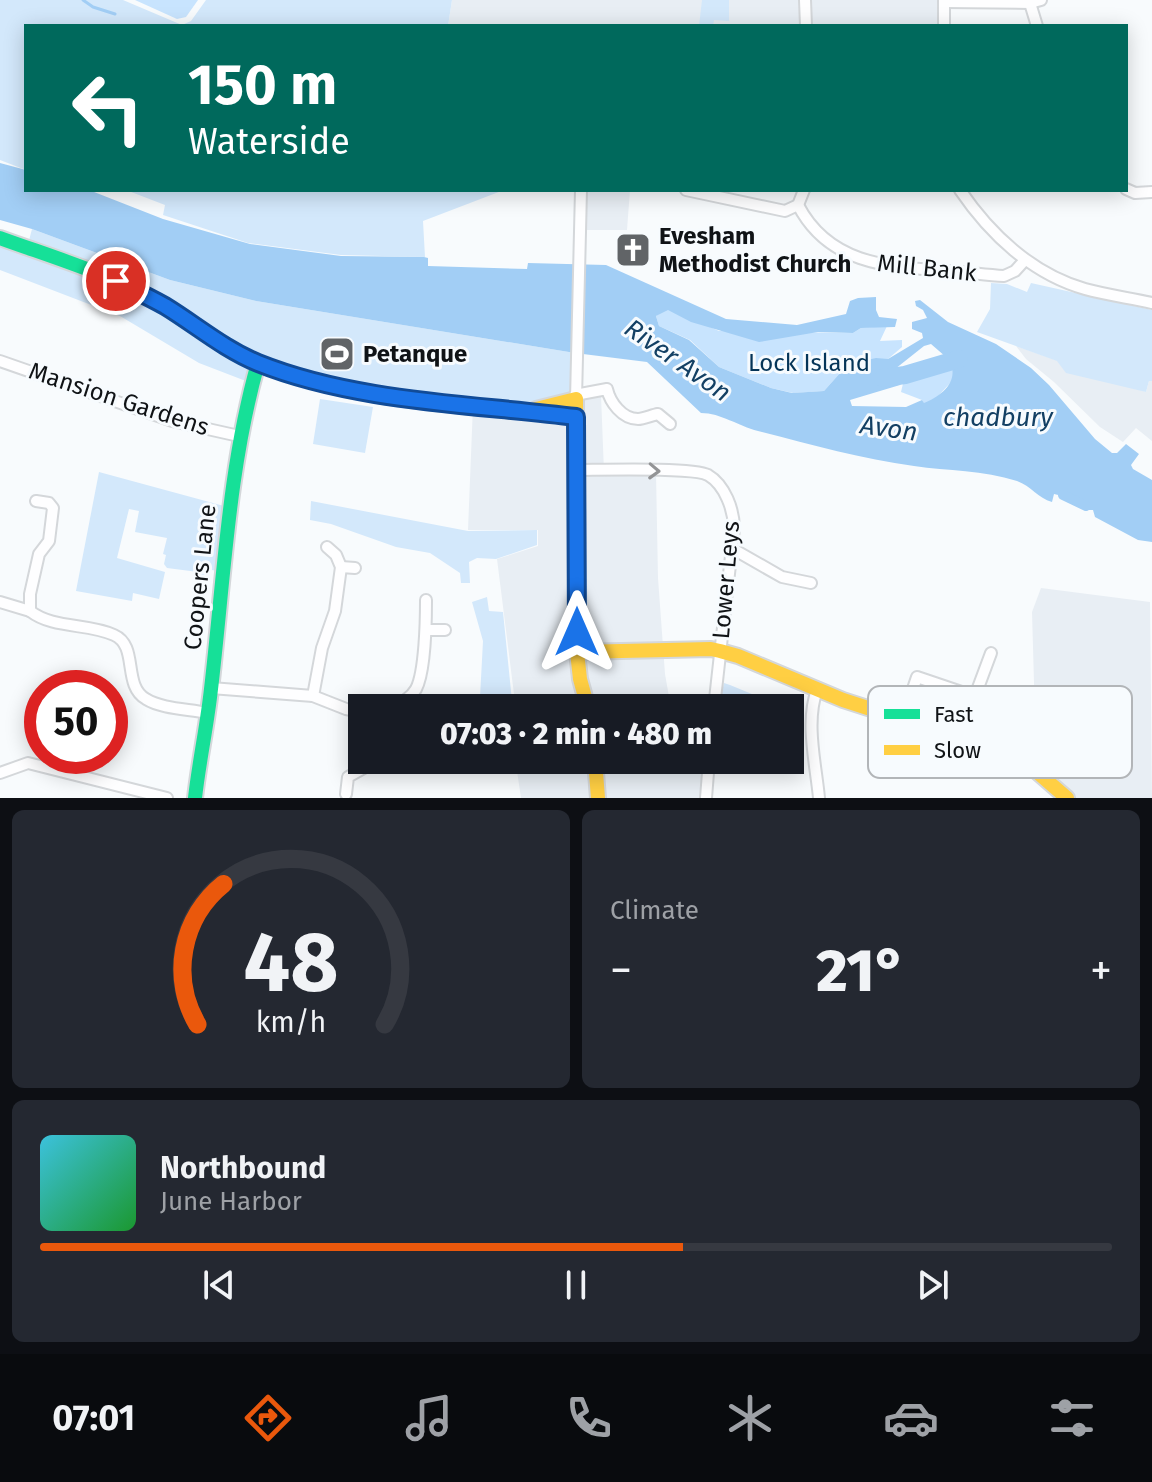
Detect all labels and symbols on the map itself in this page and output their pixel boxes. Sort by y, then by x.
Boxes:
place label: Evesham Methodist Church [659,222,851,278]
church icon: Evesham Methodist Church [614,231,652,269]
pin [82,247,150,315]
street label: Mill Bank [876,249,979,287]
water label: River Avon [619,312,737,408]
sports icon: Petanque [318,335,356,373]
place label: Petanque [363,340,467,368]
park label: Lock Island [748,349,870,377]
street label: Mansion Gardens [25,357,213,441]
water label: chadbury [943,402,1054,433]
water label: Avon [857,409,920,448]
one-way arrow [648,462,661,479]
street label: Coopers Lane [178,503,222,651]
street label: Lower Leys [707,520,745,640]
position arrow [535,590,619,674]
speed limit sign: 50 [24,670,128,774]
legend [868,686,1132,778]
text: Fast [934,701,974,728]
text: Slow [934,737,981,764]

